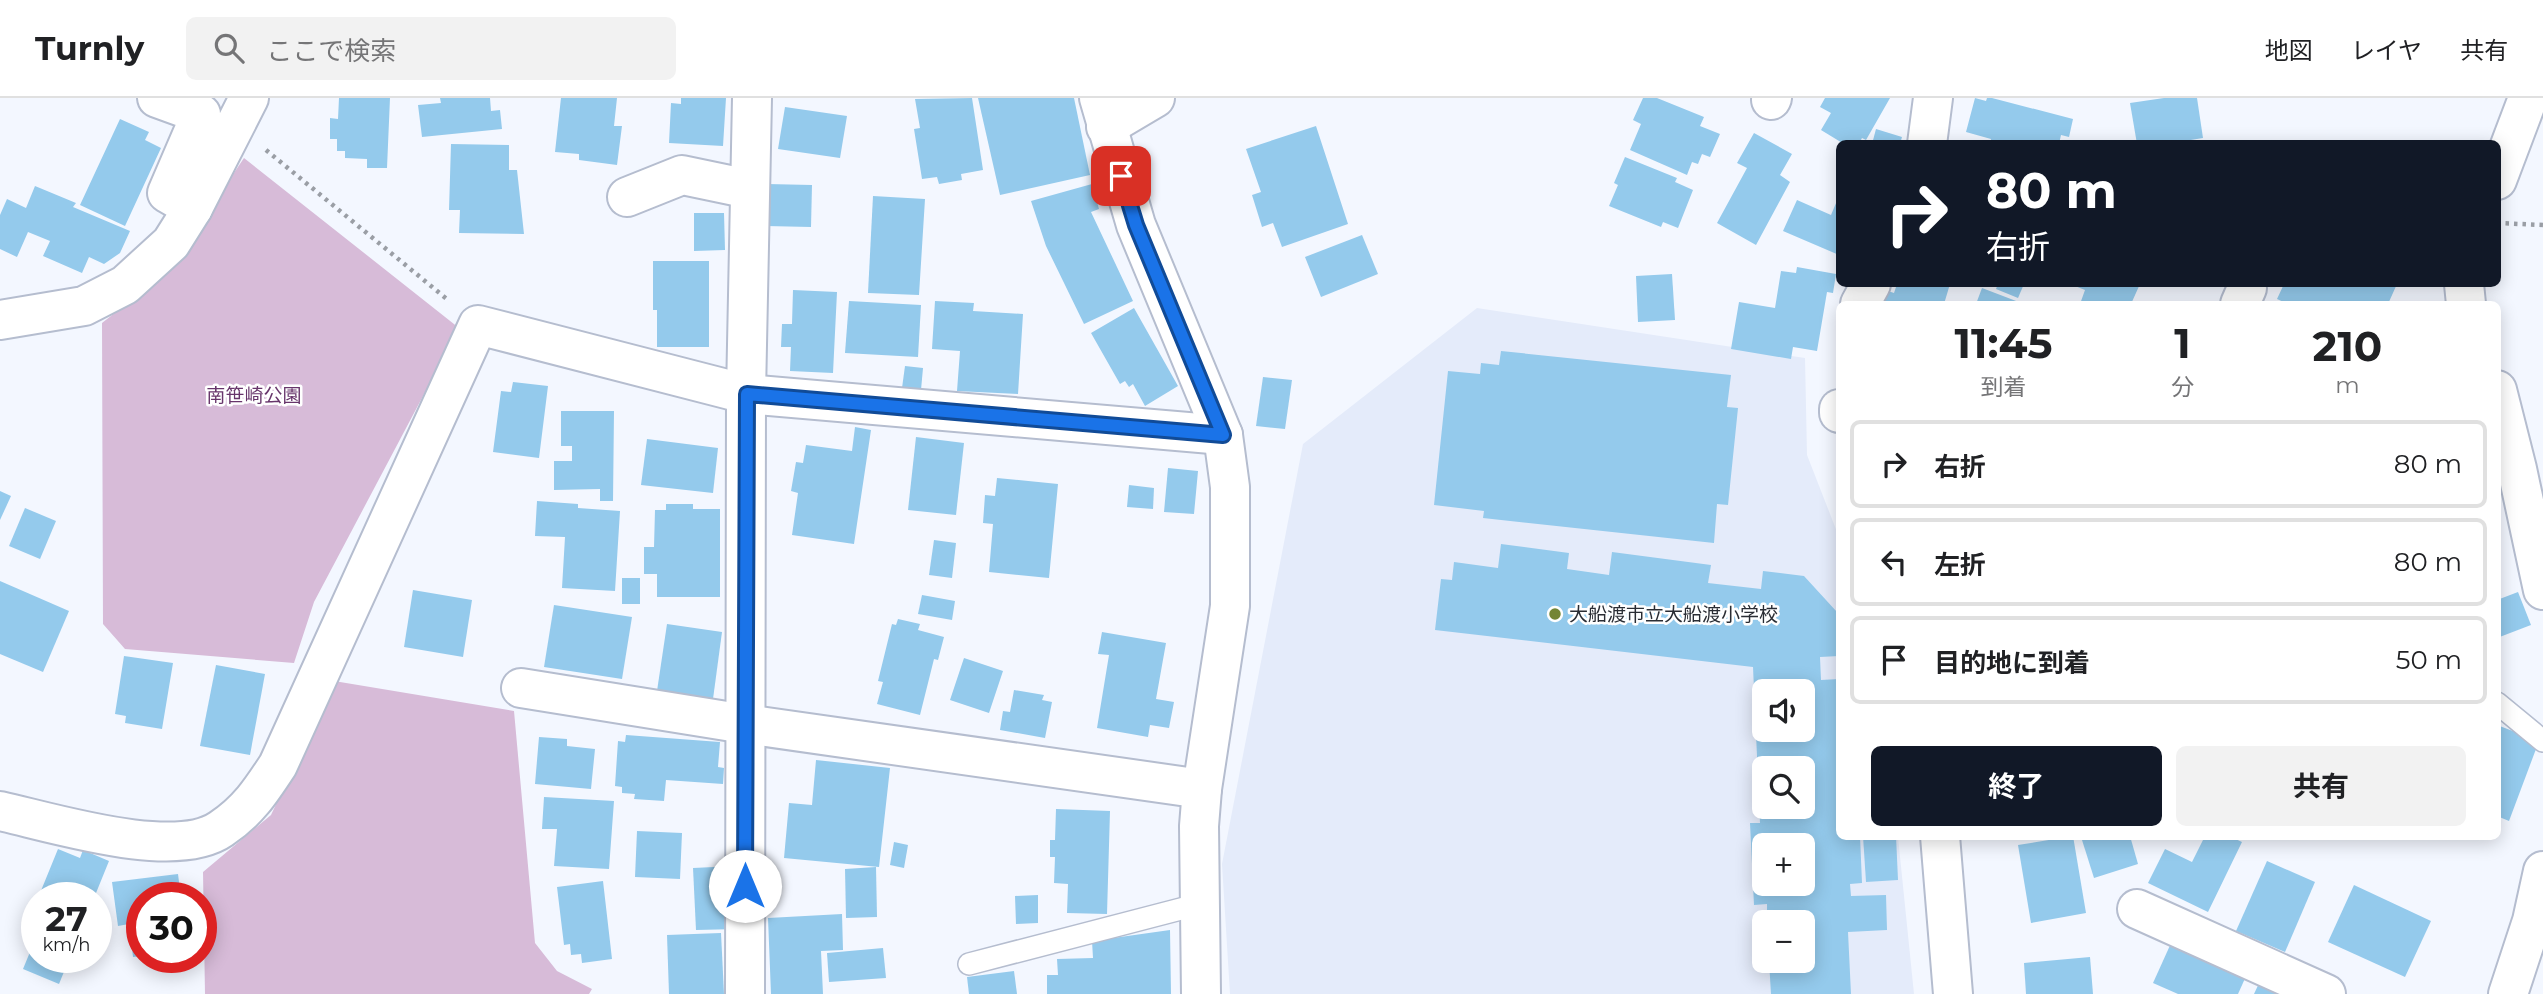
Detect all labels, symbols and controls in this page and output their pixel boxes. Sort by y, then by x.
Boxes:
search box [186,17,676,80]
text: Turnly [35,28,144,68]
icon: search [210,29,248,67]
text: ここで検索 [266,35,396,67]
text: 地図 [2265,36,2313,65]
text: レイヤ [2351,36,2422,65]
text: 共有 [2460,36,2508,65]
pin [1091,146,1151,206]
icon: arrive [1102,157,1140,195]
text: 80 m [1986,161,2117,220]
icon: right [1871,168,1962,259]
text: 右折 [1986,227,2050,266]
text: 11:45 [1955,317,2052,369]
text: 1 [2174,317,2191,369]
text: 210 [2313,320,2382,372]
text: m [2335,371,2360,399]
text: 到着 [1981,373,2027,401]
text: 分 [2171,373,2194,401]
park label: 南笹崎公園 [206,384,302,407]
icon: right [1875,445,1913,483]
text: 80 m [2394,448,2462,480]
text: 右折 [1934,451,1986,483]
icon: left [1875,543,1913,581]
text: 80 m [2394,546,2462,578]
text: 左折 [1934,549,1986,581]
place label: 大船渡市立大船渡小学校 [1569,603,1778,626]
marker: 大船渡市立大船渡小学校 [1547,606,1563,622]
icon: arrive [1875,641,1913,679]
text: 50 m [2396,644,2462,676]
text: 目的地に到着 [1934,647,2090,679]
map controls [1752,679,1815,973]
button: sound [1752,679,1815,742]
button: 終了 [1871,746,2162,826]
button: 共有 [2176,746,2466,826]
button: search [1752,756,1815,819]
button: + [1752,833,1815,896]
position arrow [708,849,782,923]
speed limit sign: 30 [126,882,217,973]
text: 27 [45,897,88,940]
button: − [1752,910,1815,973]
text: km/h [42,934,91,956]

